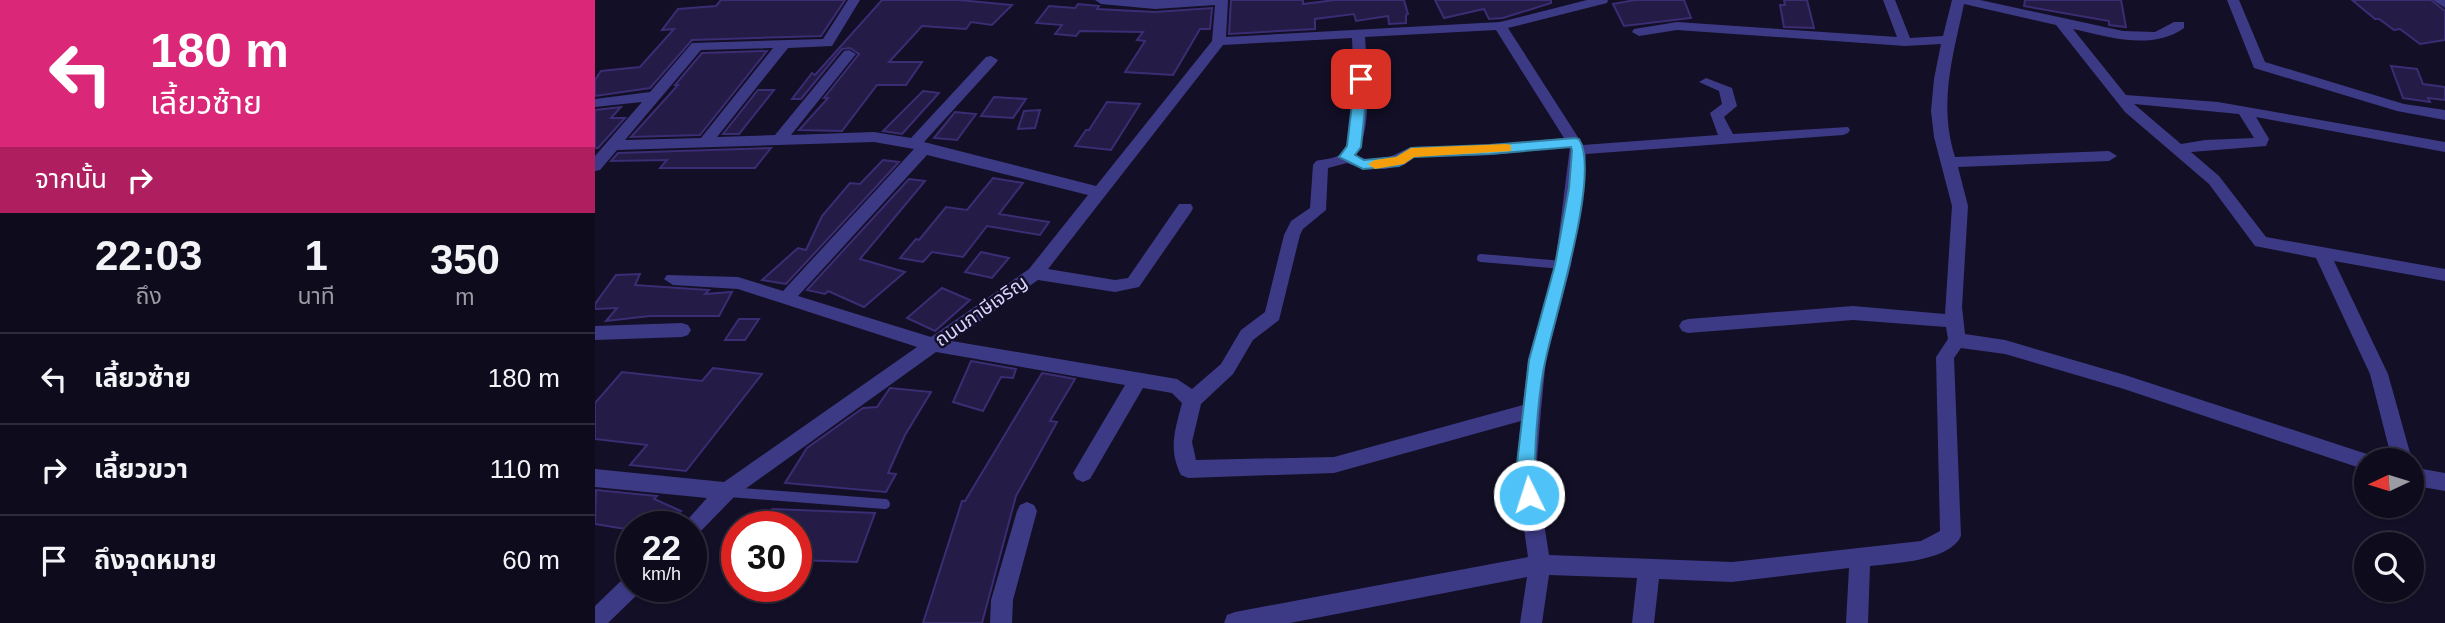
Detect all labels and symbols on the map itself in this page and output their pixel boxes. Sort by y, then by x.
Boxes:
pin [1331,49,1391,109]
street label: ถนนภาษีเจริญ [931,271,1031,351]
north arrow [2354,448,2424,518]
position arrow [1492,458,1566,532]
speed limit sign: 30 [721,511,812,602]

